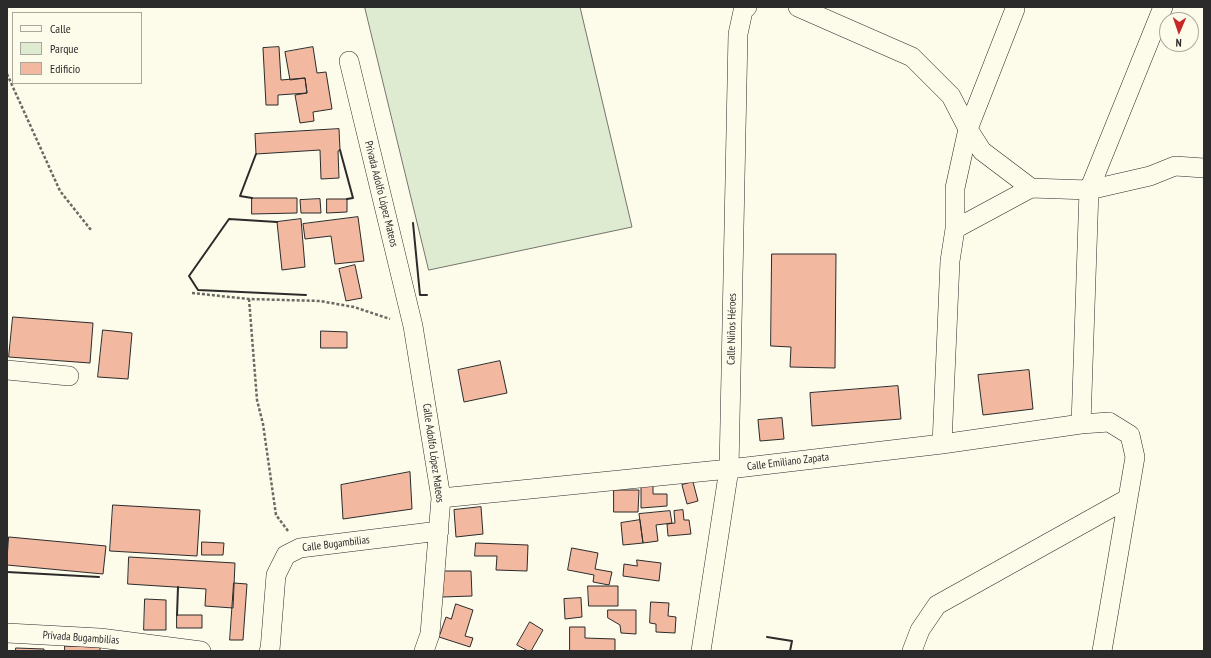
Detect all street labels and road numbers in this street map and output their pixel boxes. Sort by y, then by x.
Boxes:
street label: Privada Adolfo López Mateos [361,140,401,248]
street label: Calle Niños Héroes [725,293,739,365]
street label: Calle Adolfo López Mateos [420,403,446,503]
street label: Calle Emiliano Zapata [746,450,830,474]
street label: Calle Bugambilias [302,533,370,555]
street label: Privada Bugambilias [42,629,120,647]

